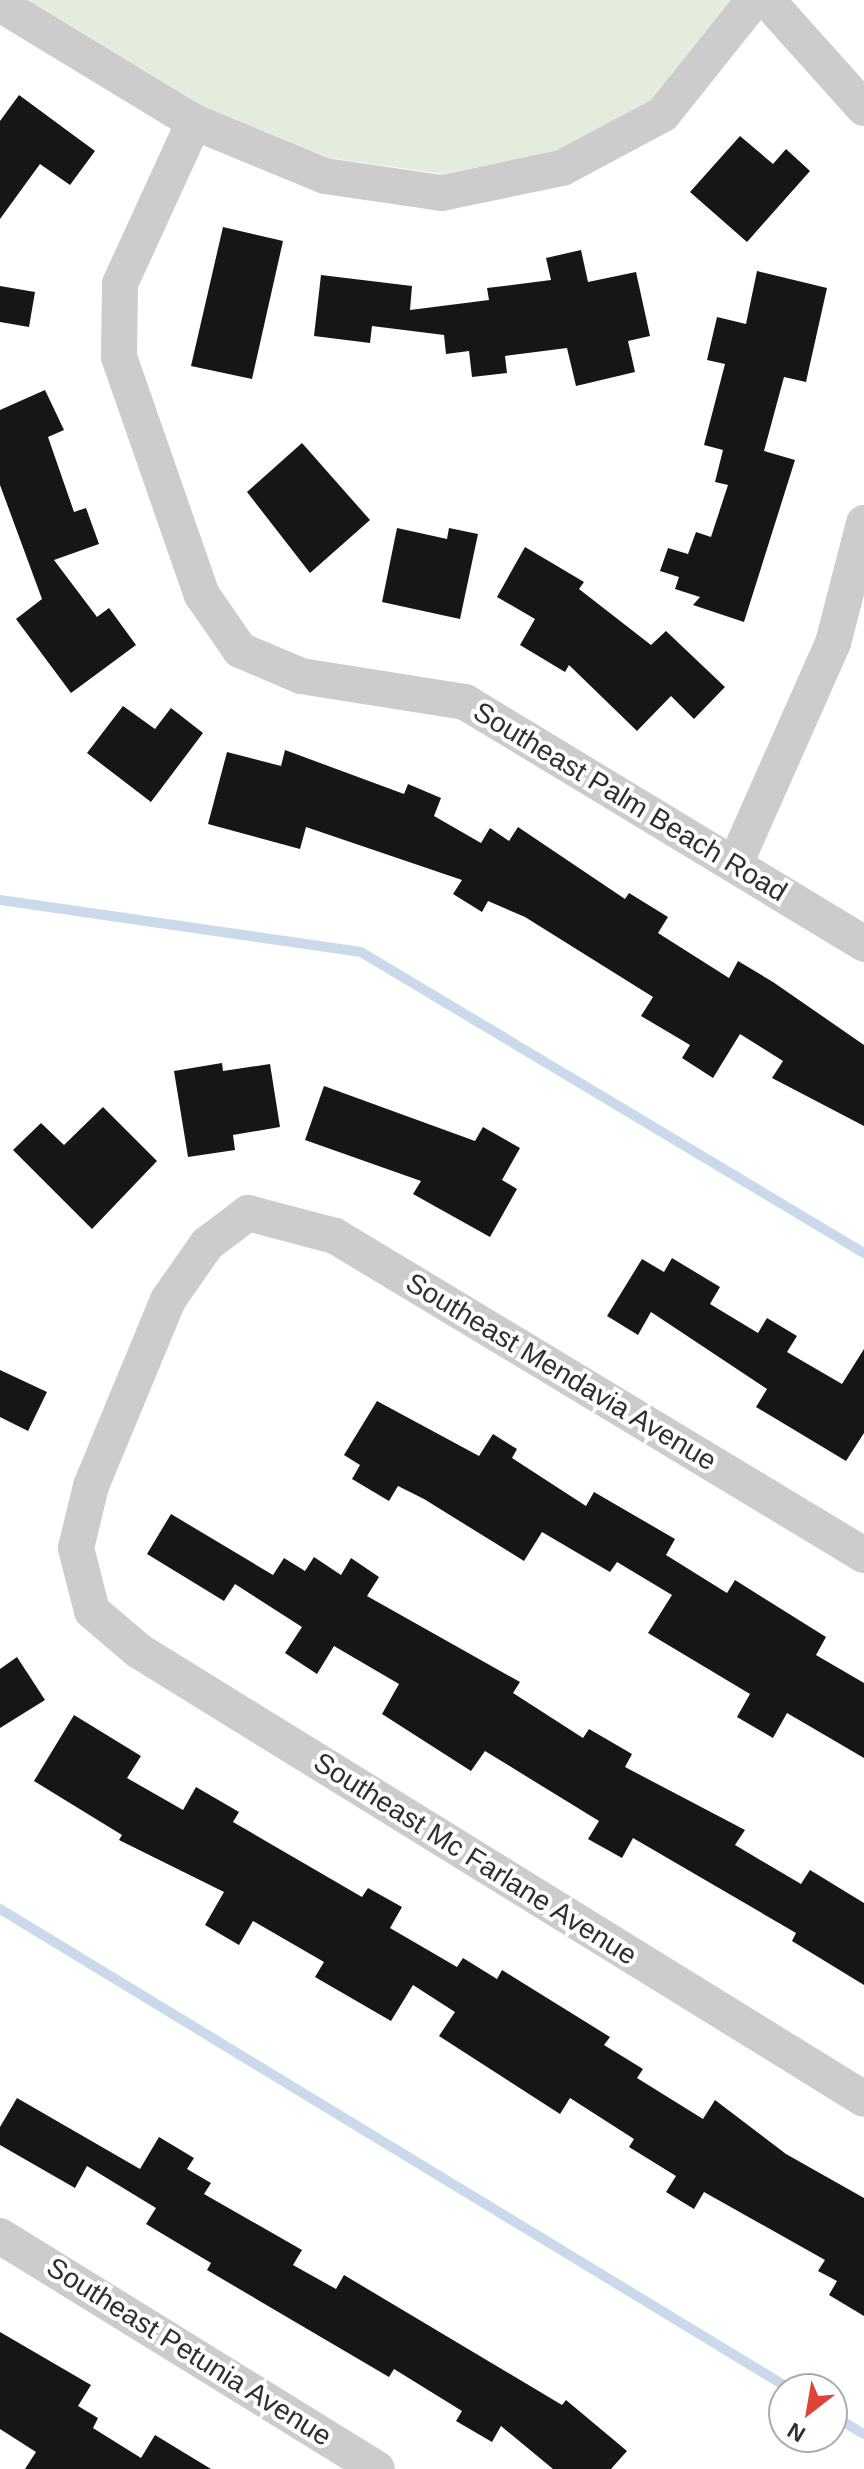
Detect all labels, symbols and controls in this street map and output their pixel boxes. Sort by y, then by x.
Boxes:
street label: Southeast Palm Beach Road [467,695,793,909]
street label: Southeast Mendavia Avenue [399,1266,723,1478]
street label: Southeast Mc Farlane Avenue [307,1745,643,1973]
street label: Southeast Petunia Avenue [40,2250,338,2454]
north arrow [768,2373,848,2453]
text: N [783,2417,810,2447]

